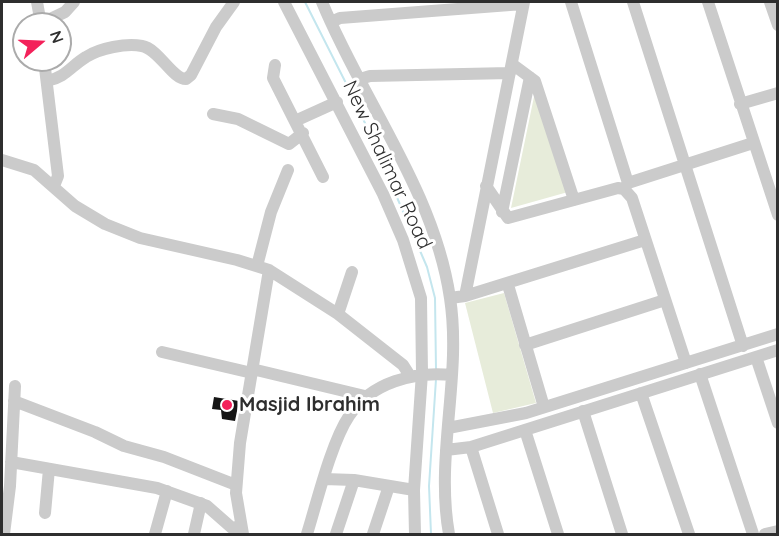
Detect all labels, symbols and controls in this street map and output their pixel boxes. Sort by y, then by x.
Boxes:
north arrow [12,12,72,72]
text: N [46,28,68,46]
street label: New Shalimar Road [337,77,437,253]
place label: Masjid Ibrahim [239,393,380,417]
marker: Masjid Ibrahim [220,398,234,412]

